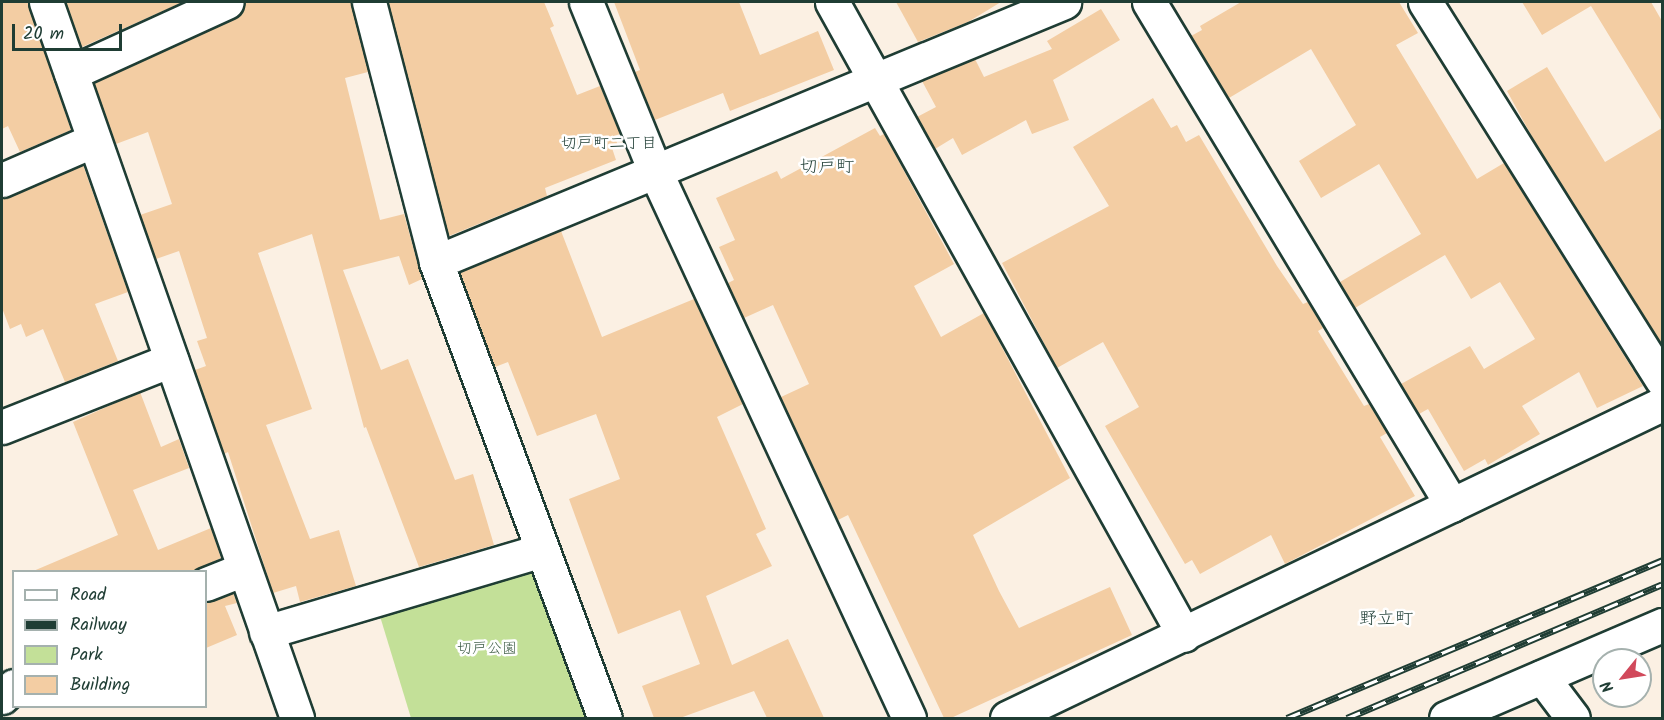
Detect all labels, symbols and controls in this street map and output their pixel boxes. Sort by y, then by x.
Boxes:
scale bar [15,12,124,50]
text: 20 m [23,20,64,49]
district label: 切戸町二丁目 [561,134,657,154]
district label: 切戸町 [800,157,854,179]
legend [12,570,207,708]
text: Road [70,581,106,610]
district label: 野立町 [1359,609,1413,631]
text: Railway [70,611,127,640]
text: Park [70,641,103,670]
park label: 切戸公園 [457,641,517,659]
north arrow [1592,648,1652,708]
text: Building [70,671,130,700]
text: N [1594,676,1621,697]

